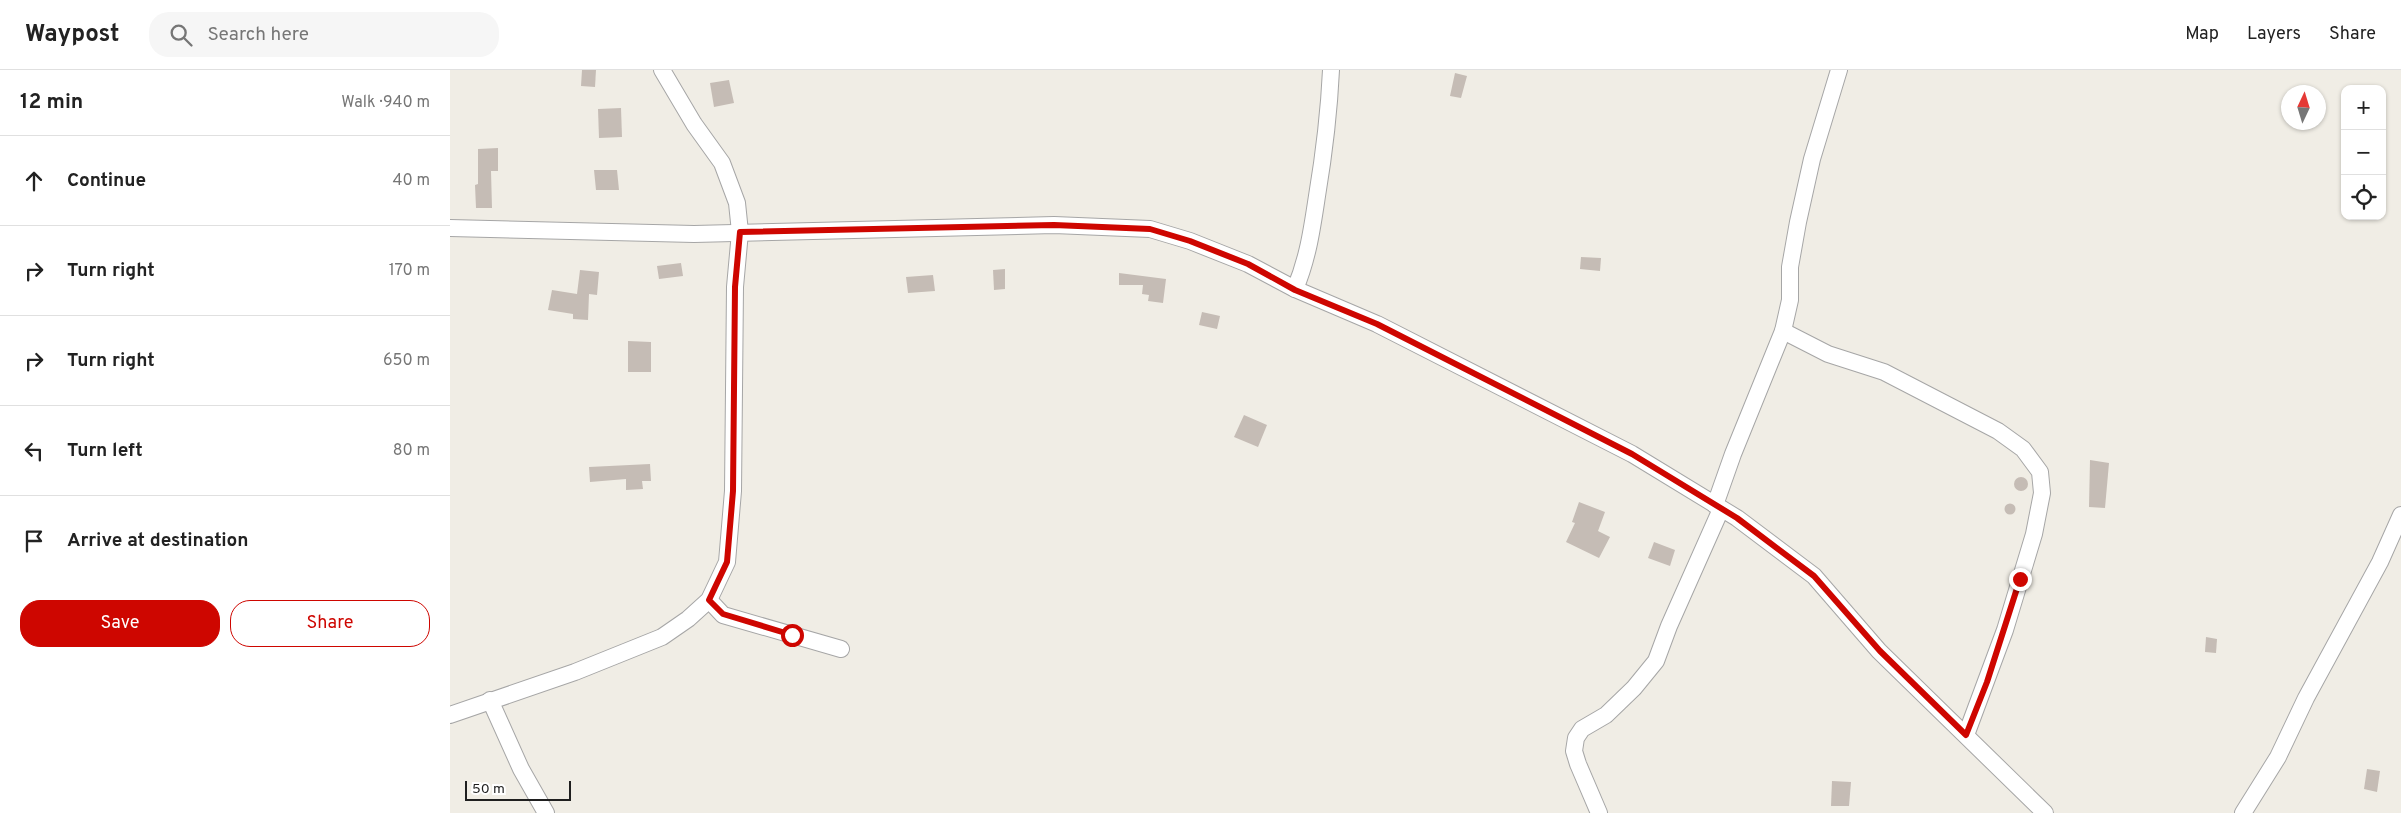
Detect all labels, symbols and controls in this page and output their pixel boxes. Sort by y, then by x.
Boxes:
search box [149,12,499,57]
text: Waypost [25,20,119,50]
icon: search [167,21,195,49]
text: Search here [207,23,309,47]
text: Map [2185,23,2219,46]
text: Layers [2247,23,2301,46]
text: Share [2329,23,2376,46]
north arrow [2281,85,2326,130]
map controls [2341,85,2386,220]
button: + [2341,85,2386,130]
text: 12 min [20,89,83,116]
text: Walk · 940 m [341,93,430,113]
button: − [2341,130,2386,175]
icon: ahead [20,167,48,195]
text: Continue [67,169,146,193]
text: 40 m [392,171,430,191]
button: locate [2341,175,2386,220]
icon: right [20,257,48,285]
text: Turn right [67,259,155,283]
text: 170 m [389,261,430,281]
icon: right [20,347,48,375]
text: Turn right [67,349,155,373]
text: 650 m [383,351,430,371]
icon: left [20,437,48,465]
text: Turn left [67,439,143,463]
text: 80 m [393,441,430,461]
icon: arrive [20,527,48,555]
text: Arrive at destination [67,529,248,553]
route end [2009,568,2032,591]
button: Save [20,600,220,647]
button: Share [230,600,430,647]
route start [781,624,804,647]
scale bar [465,778,571,801]
text: 50 m [472,781,505,798]

